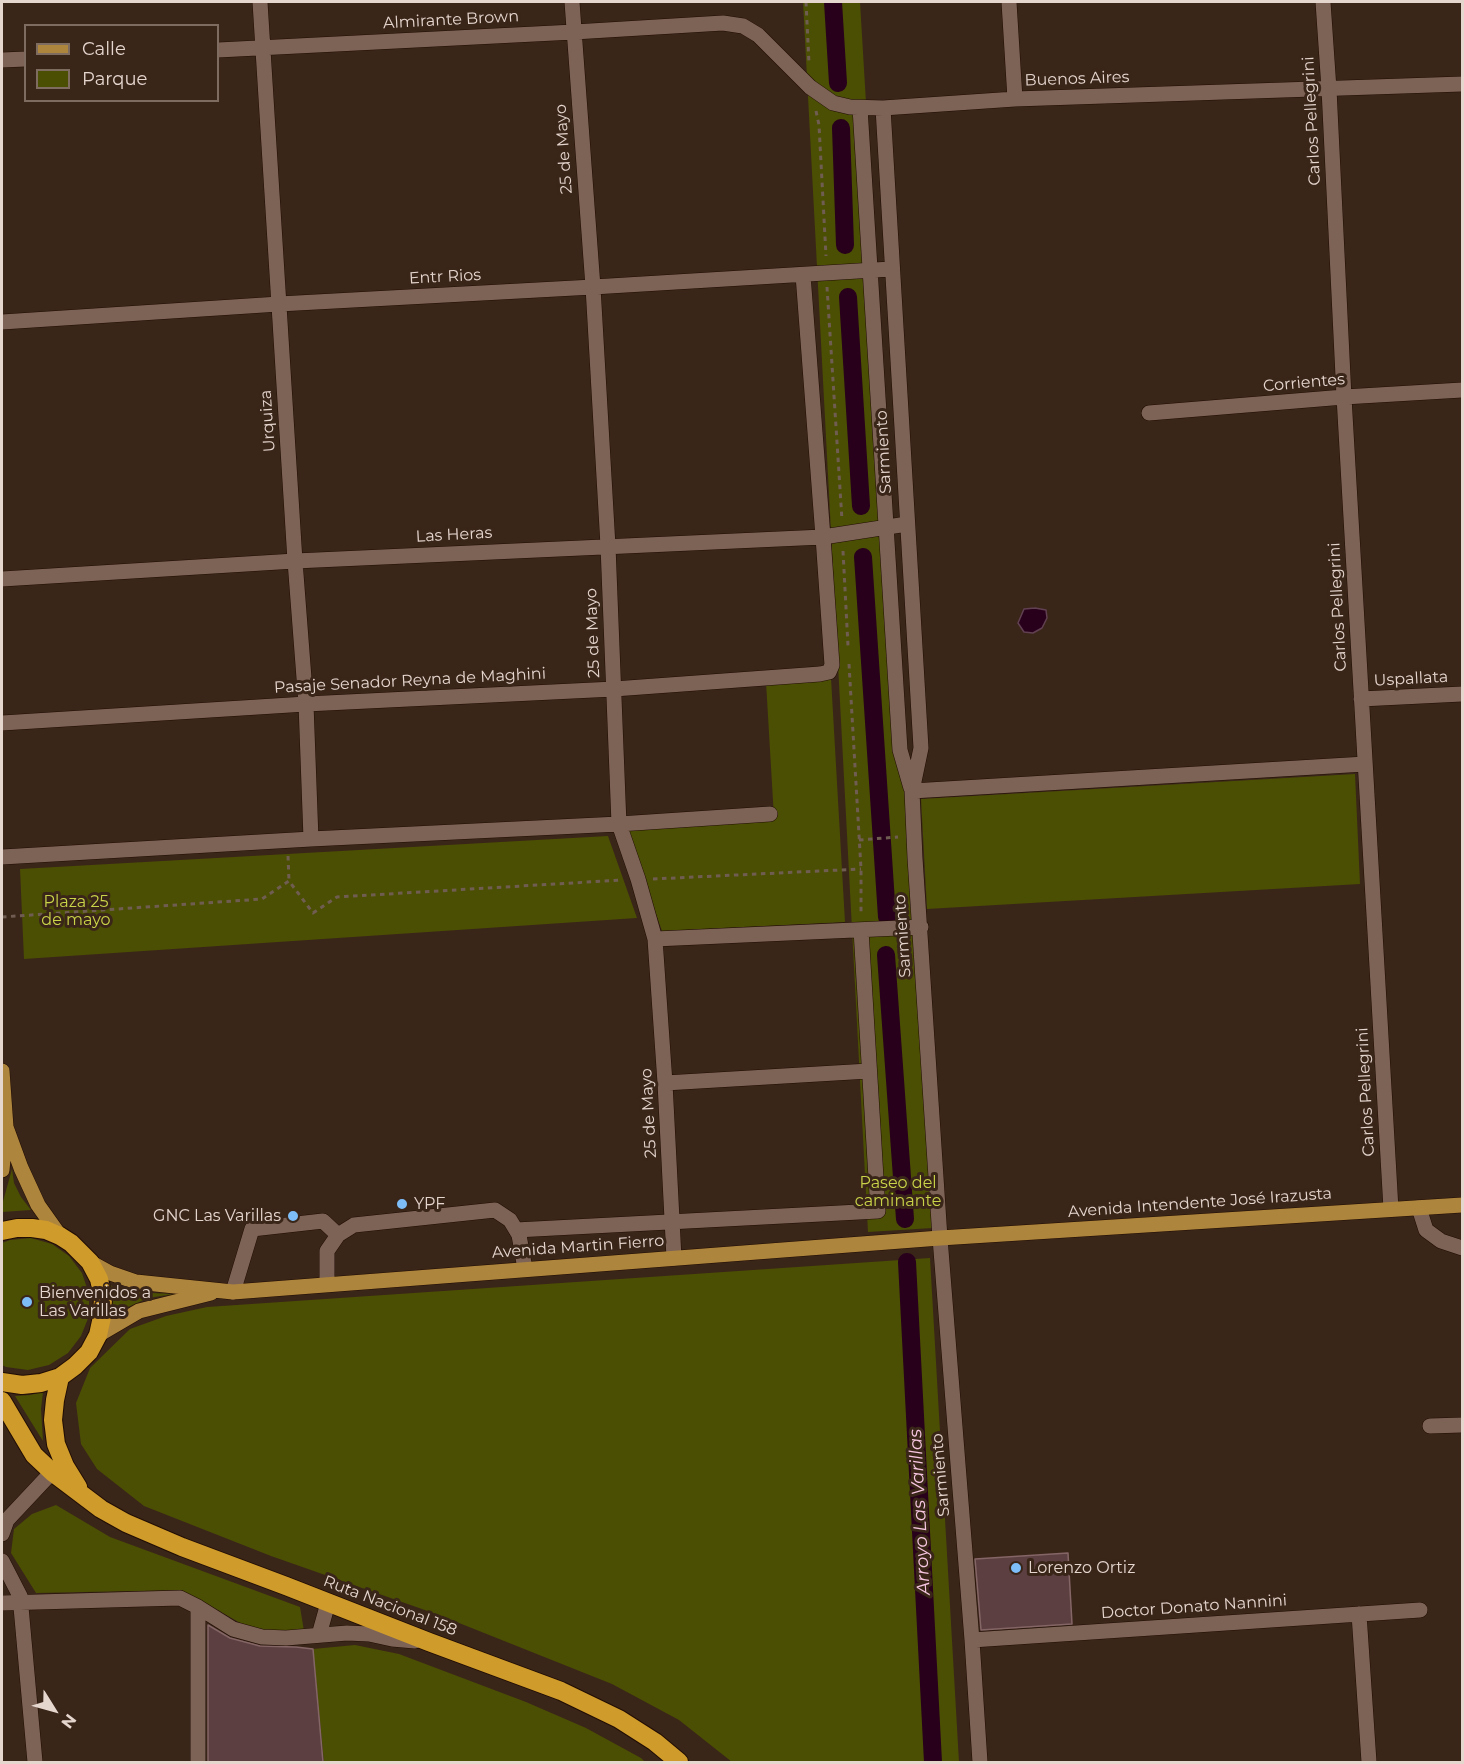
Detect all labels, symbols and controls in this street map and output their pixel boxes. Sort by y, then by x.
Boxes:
street label: Almirante Brown [383,7,519,33]
legend [24,24,219,102]
text: Calle [82,38,126,60]
street label: Carlos Pellegrini [1299,56,1325,186]
text: Parque [82,68,147,90]
street label: Buenos Aires [1024,68,1130,90]
street label: 25 de Mayo [551,103,577,195]
street label: Entr Rios [408,266,482,288]
street label: Corrientes [1262,370,1346,396]
street label: Urquiza [256,389,280,453]
street label: Sarmiento [872,410,896,494]
street label: Las Heras [415,523,493,547]
street label: Carlos Pellegrini [1325,542,1351,672]
street label: 25 de Mayo [582,588,604,678]
street label: Pasaje Senador Reyna de Maghini [274,664,546,698]
street label: Uspallata [1373,667,1449,691]
park label: Plaza 25 de mayo [41,892,111,930]
street label: Sarmiento [891,894,915,978]
street label: Carlos Pellegrini [1353,1027,1379,1157]
street label: 25 de Mayo [637,1068,661,1158]
park label: Paseo del caminante [855,1173,941,1211]
street label: Avenida Intendente José Irazusta [1067,1184,1333,1222]
place label: YPF [414,1194,445,1214]
marker: YPF [395,1197,409,1211]
place label: GNC Las Varillas [153,1206,281,1226]
marker: GNC Las Varillas [286,1209,300,1223]
street label: Avenida Martin Fierro [491,1231,665,1263]
place label: Bienvenidos a Las Varillas [39,1283,151,1321]
marker: Bienvenidos a Las Varillas [20,1295,34,1309]
water label: Arroyo Las Varillas [905,1429,935,1595]
street label: Sarmiento [928,1433,954,1517]
place label: Lorenzo Ortiz [1028,1558,1135,1578]
marker: Lorenzo Ortiz [1009,1561,1023,1575]
street label: Ruta Nacional 158 [320,1572,460,1640]
street label: Doctor Donato Nannini [1100,1591,1288,1623]
north arrow [24,1680,84,1740]
text: N [57,1710,80,1732]

